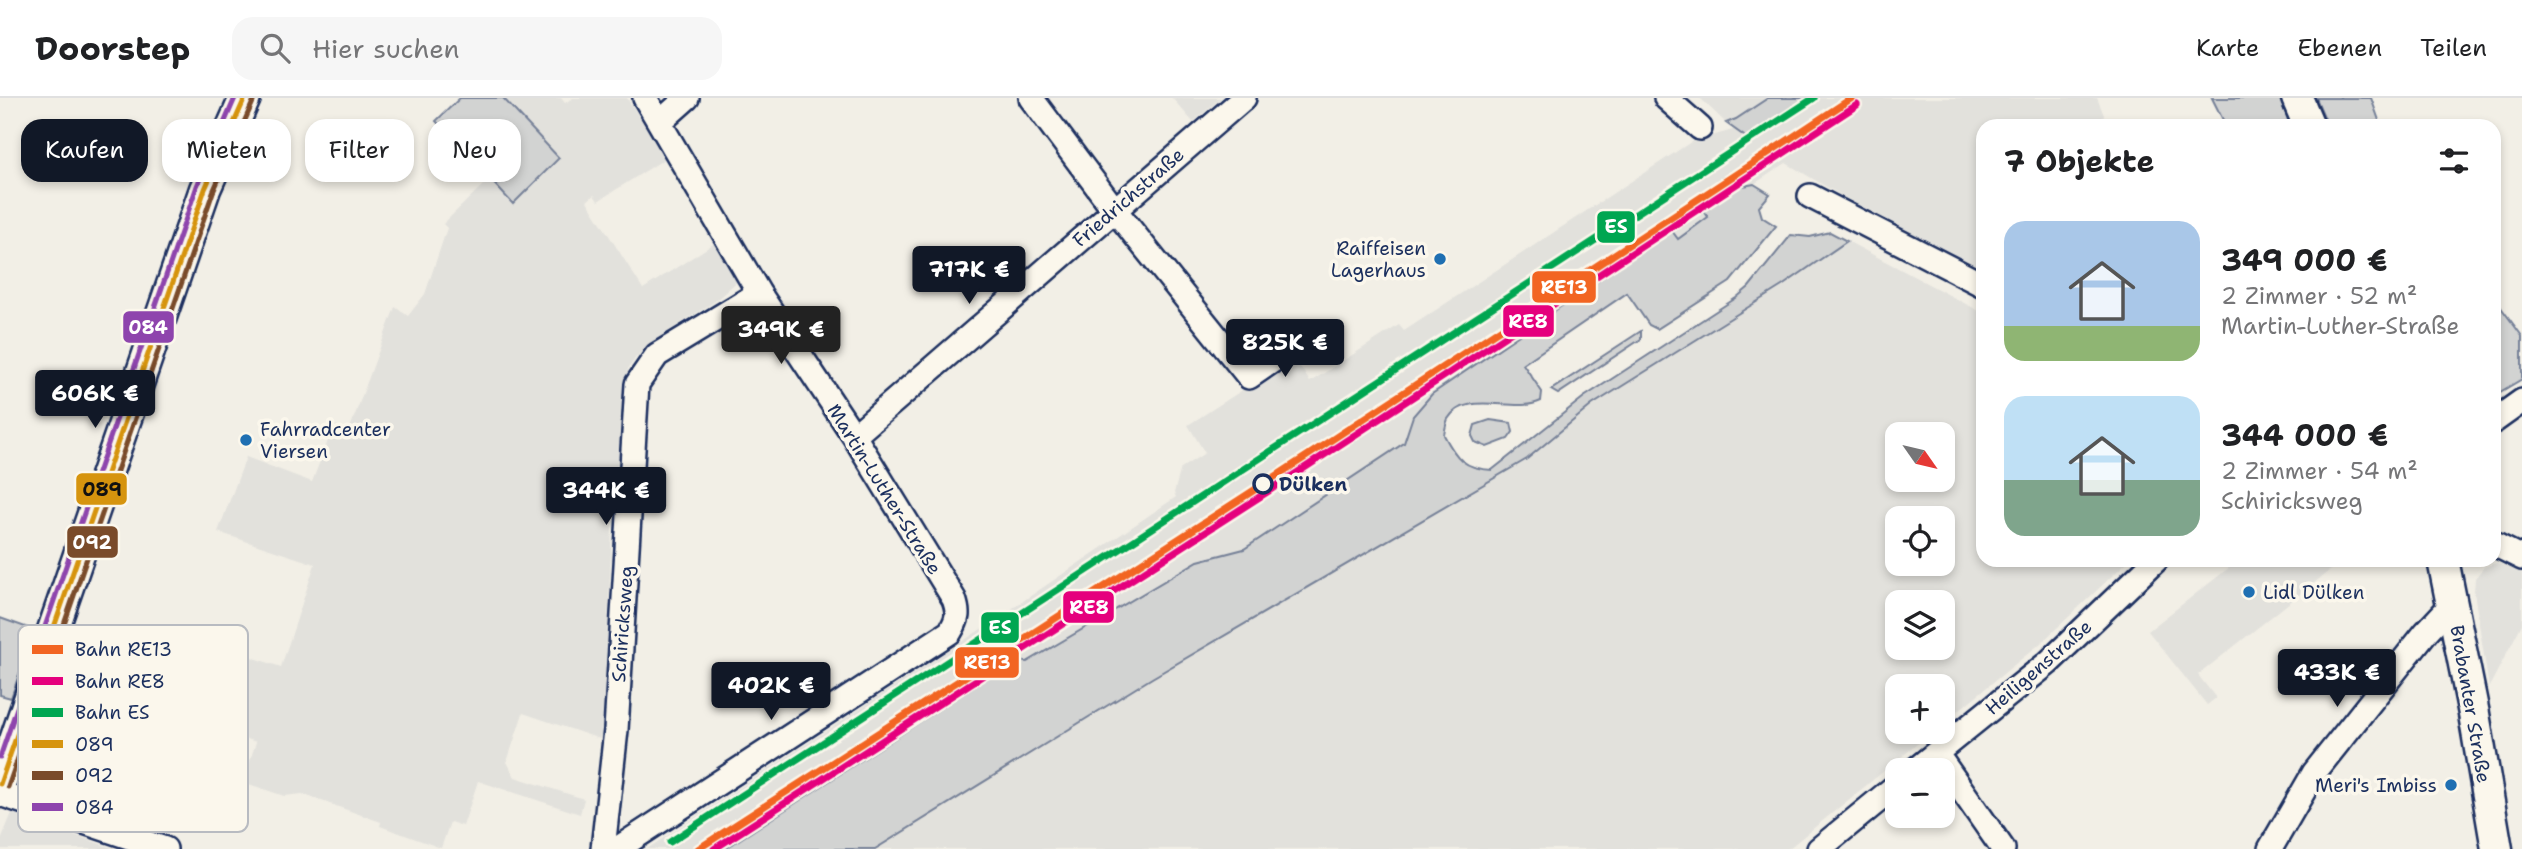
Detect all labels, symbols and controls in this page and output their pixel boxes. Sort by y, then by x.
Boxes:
search box [232,17,722,80]
text: Doorstep [35,26,190,71]
icon: search [256,29,294,67]
text: Hier suchen [312,31,460,66]
text: Karte [2196,32,2259,64]
text: Ebenen [2297,32,2382,64]
text: Teilen [2420,32,2487,64]
chip: Kaufen [21,119,148,182]
chip: Mieten [162,119,291,182]
chip: Filter [305,119,414,182]
chip: Neu [428,119,521,182]
text: 7 Objekte [2004,141,2154,182]
street label: Friedrichstraße [1067,142,1189,253]
icon: filters [2435,142,2473,180]
line badge: ES [1596,210,1636,244]
text: ES [1604,214,1628,239]
place label: Raiffeisen Lagerhaus [1331,236,1426,283]
text: 349 000 € [2221,240,2387,281]
pin: 717K € [912,246,1026,306]
icon: home [2060,249,2144,333]
marker: Raiffeisen Lagerhaus [1432,251,1448,267]
text: 717K € [928,254,1010,284]
line badge: RE13 [1531,270,1597,304]
text: RE13 [1540,275,1588,300]
text: 2 Zimmer · 52 m² [2221,281,2417,311]
line badge: RE8 [1502,304,1555,338]
pin: 349K € [724,306,838,366]
text: RE8 [1508,309,1548,334]
line badge: 084 [122,310,175,344]
text: Martin-Luther-Straße [2221,311,2459,341]
text: 349K € [737,314,825,344]
text: 084 [128,315,169,340]
pin: 825K € [1228,320,1342,379]
text: 825K € [1242,327,1328,357]
pin: 606K € [38,370,152,430]
text: 606K € [51,378,139,408]
street label: Martin-Luther-Straße [822,399,947,579]
text: 344 000 € [2221,415,2388,456]
place label: Fahrradcenter Viersen [260,417,391,464]
north arrow [1885,422,1955,492]
map controls [1885,422,1955,828]
icon: home [2060,424,2144,508]
marker: Fahrradcenter Viersen [238,432,254,448]
text: 2 Zimmer · 54 m² [2221,456,2418,486]
pin: 344K € [549,468,663,527]
line badge: 089 [75,472,128,506]
place label: Dülken [1279,472,1347,497]
marker: Dülken [1253,474,1273,494]
text: 344K € [562,475,650,505]
text: 089 [82,477,122,502]
text: Schiricksweg [2221,486,2363,516]
button: locate [1885,506,1955,576]
line badge: 092 [66,525,119,559]
text: 092 [72,530,112,555]
street label: Schiricksweg [606,565,639,683]
place label: Lidl Dülken [2263,580,2364,605]
marker: Lidl Dülken [2241,584,2257,600]
line badge: RE8 [1062,590,1115,624]
button: layers [1885,590,1955,660]
text: RE8 [1069,595,1109,620]
line badge: ES [980,611,1020,644]
street label: Heiligenstraße [1980,614,2097,721]
text: ES [988,615,1012,640]
street label: Brabanter Straße [2444,623,2497,785]
legend [18,625,248,832]
text: Bahn RE13 [75,637,172,662]
line badge: RE13 [954,646,1020,679]
text: RE13 [963,650,1011,675]
pin: 433K € [2280,650,2394,709]
text: 433K € [2294,657,2380,687]
pin: 402K € [714,662,828,722]
text: Bahn RE8 [75,669,165,694]
text: 402K € [727,670,815,700]
button: + [1885,674,1955,744]
text: Bahn ES [75,700,150,725]
text: 089 [75,732,114,757]
button: − [1885,758,1955,828]
text: 092 [75,763,113,788]
place label: Meri's Imbiss [2315,773,2437,798]
marker: Meri's Imbiss [2443,777,2459,793]
text: 084 [75,795,114,820]

